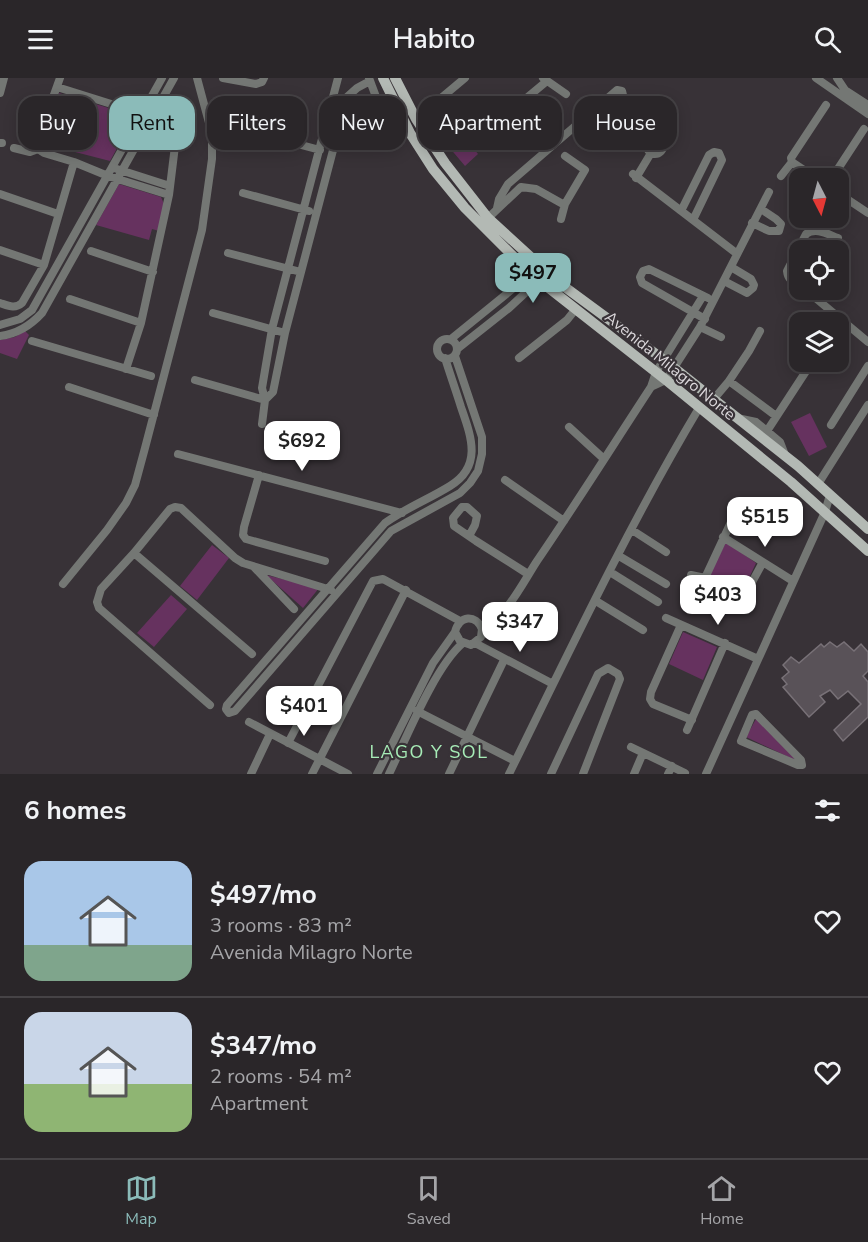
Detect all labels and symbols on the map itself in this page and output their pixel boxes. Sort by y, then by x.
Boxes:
north arrow [789,168,849,228]
pin: $497 [497,253,569,304]
street label: Avenida Milagro Norte [600,306,740,426]
pin: $692 [266,421,338,472]
pin: $515 [729,497,801,548]
pin: $403 [682,575,754,626]
pin: $347 [484,602,556,653]
pin: $401 [268,686,340,737]
district label: LAGO Y SOL [370,740,488,764]

